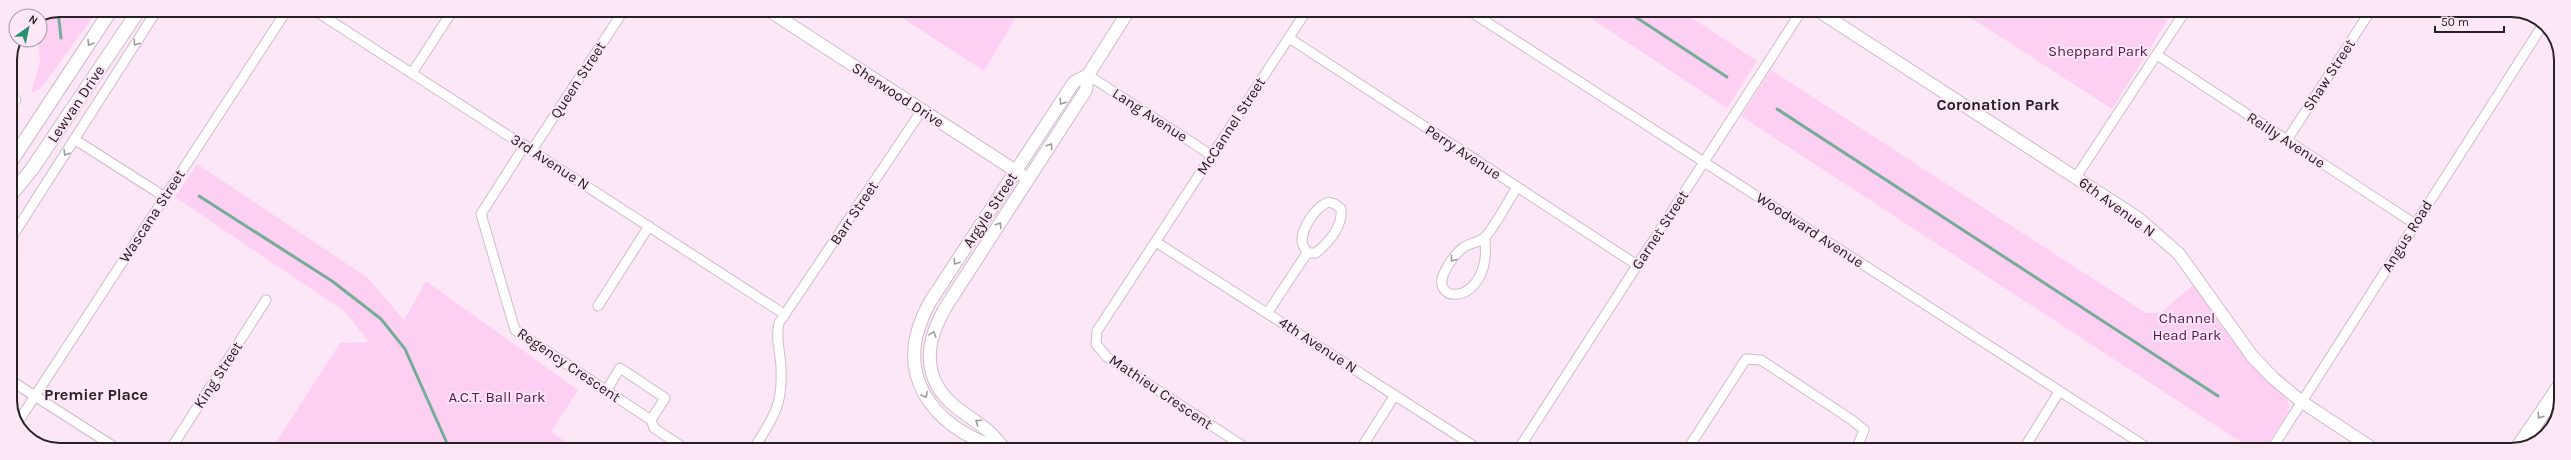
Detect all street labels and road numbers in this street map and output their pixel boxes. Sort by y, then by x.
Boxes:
street label: Shaw Street [2299,35,2359,114]
street label: Queen Street [546,38,610,122]
street label: Sherwood Drive [849,59,947,131]
street label: Lewvan Drive [44,62,108,146]
street label: McCannel Street [1193,74,1269,178]
street label: Lang Avenue [1109,84,1191,146]
street label: Reilly Avenue [2243,108,2329,172]
street label: Perry Avenue [1422,121,1504,183]
street label: 3rd Avenue N [507,130,593,194]
street label: Wascana Street [115,166,189,266]
street label: Argyle Street [959,169,1021,251]
street label: 6th Avenue N [2075,173,2159,241]
street label: Barr Street [826,177,882,248]
street label: Garnet Street [1628,187,1692,273]
street label: Woodward Avenue [1753,189,1867,271]
street label: Angus Road [2378,197,2436,275]
street label: 4th Avenue N [1275,313,1361,377]
street label: Regency Crescent [514,324,624,406]
street label: King Street [190,338,246,412]
street label: Mathieu Crescent [1106,351,1216,433]

